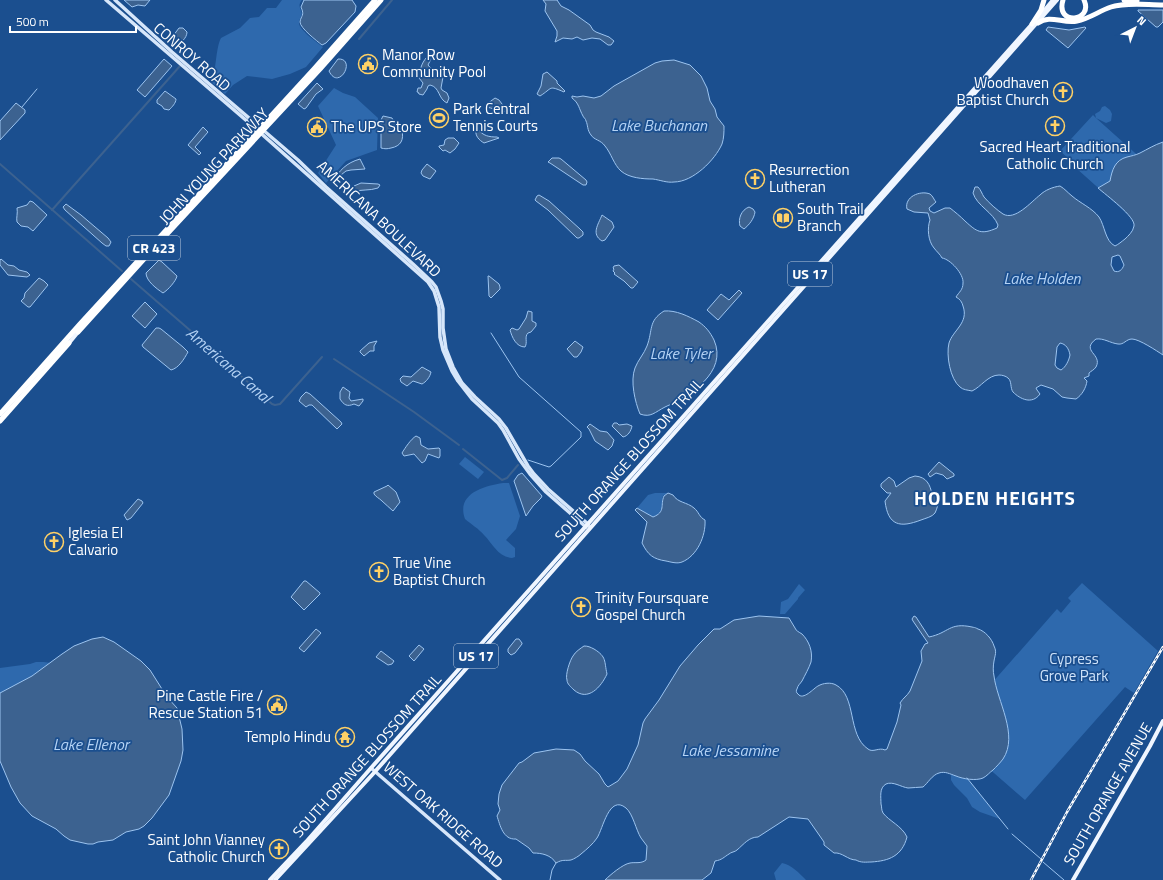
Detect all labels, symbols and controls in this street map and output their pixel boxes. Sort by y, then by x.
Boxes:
scale bar [10,8,136,34]
north arrow [1115,8,1155,48]
text: 500 m [16,12,49,31]
text: N [1134,12,1150,29]
street label: CONROY ROAD [149,17,236,97]
place label: Manor Row Community Pool [382,43,486,83]
public building icon: Manor Row Community Pool [357,53,379,75]
place label: Woodhaven Baptist Church [956,71,1049,111]
church icon: Woodhaven Baptist Church [1052,81,1074,103]
place label: Park Central Tennis Courts [453,97,538,137]
street label: JOHN YOUNG PARKWAY [153,102,274,229]
sports icon: Park Central Tennis Courts [428,107,450,129]
water label: Lake Buchanan [611,113,708,137]
place label: The UPS Store [331,115,422,138]
church icon: Sacred Heart Traditional Catholic Church [1044,115,1066,137]
public building icon: The UPS Store [306,116,328,138]
place label: Sacred Heart Traditional Catholic Church [980,135,1130,175]
street label: AMERICANA BOULEVARD [312,155,447,283]
place label: Resurrection Lutheran [769,158,850,198]
church icon: Resurrection Lutheran [744,168,766,190]
place label: South Trail Branch [797,197,864,237]
library icon: South Trail Branch [772,207,794,229]
road number: CR 423 [128,236,180,260]
road number: US 17 [788,262,832,286]
water label: Lake Holden [1003,266,1082,290]
water label: Americana Canal [181,321,278,410]
water label: Lake Tyler [650,341,714,365]
street label: SOUTH ORANGE BLOSSOM TRAIL [549,373,708,546]
district label: HOLDEN HEIGHTS [914,483,1076,512]
place label: Iglesia El Calvario [68,521,123,561]
church icon: Iglesia El Calvario [43,531,65,553]
place label: True Vine Baptist Church [393,551,486,591]
church icon: True Vine Baptist Church [368,561,390,583]
place label: Trinity Foursquare Gospel Church [595,586,709,626]
church icon: Trinity Foursquare Gospel Church [570,596,592,618]
road number: US 17 [454,644,498,668]
park label: Cypress Grove Park [1040,647,1108,687]
street label: SOUTH ORANGE BLOSSOM TRAIL [287,669,446,842]
place label: Pine Castle Fire / Rescue Station 51 [149,684,263,724]
public building icon: Pine Castle Fire / Rescue Station 51 [266,694,288,716]
street label: SOUTH ORANGE AVENUE [1057,718,1158,869]
place label: Templo Hindu [244,725,331,748]
temple icon: Templo Hindu [334,726,356,748]
water label: Lake Ellenor [53,732,131,756]
water label: Lake Jessamine [682,738,780,762]
street label: WEST OAK RIDGE ROAD [378,756,508,873]
place label: Saint John Vianney Catholic Church [148,828,265,868]
church icon: Saint John Vianney Catholic Church [268,838,290,860]

